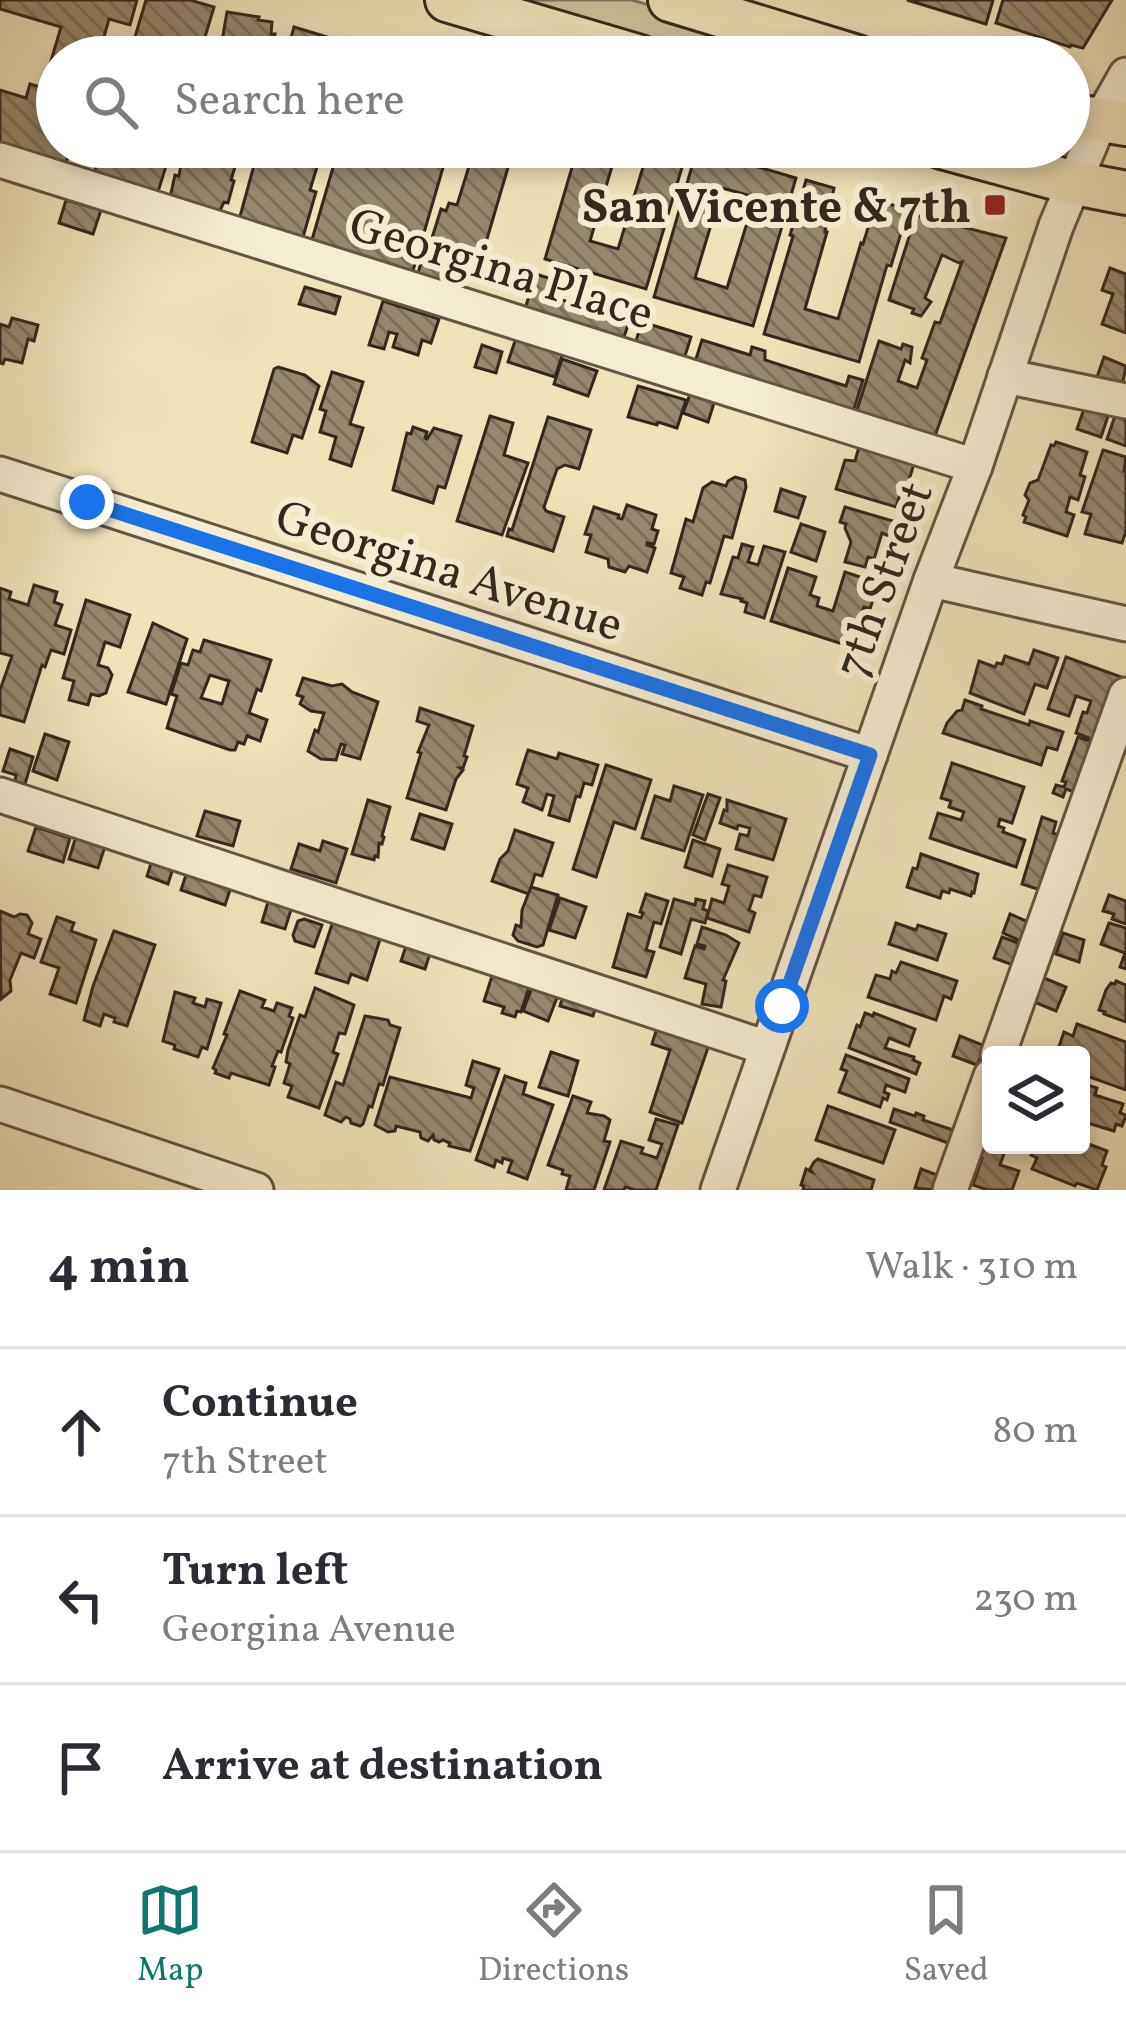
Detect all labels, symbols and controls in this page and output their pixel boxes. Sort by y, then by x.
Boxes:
search box [36,36,1090,168]
icon: search [78,69,144,135]
text: Search here [174,71,405,134]
place label: San Vicente & 7th [582,176,971,243]
marker: San Vicente & 7th [982,192,1008,218]
street label: Georgina Place [340,193,661,349]
street label: 7th Street [820,473,953,688]
route end [60,475,114,529]
street label: Georgina Avenue [266,486,631,661]
route start [755,979,809,1033]
map controls [982,1046,1090,1154]
button: layers [982,1046,1090,1154]
text: 4 min [48,1233,190,1304]
text: Walk · 310 m [865,1241,1078,1295]
text: Continue [162,1373,358,1436]
icon: ahead [48,1399,114,1465]
text: 80 m [992,1405,1078,1459]
text: 7th Street [162,1436,328,1490]
text: Turn left [162,1541,348,1604]
icon: left [48,1567,114,1633]
text: 230 m [973,1573,1078,1627]
text: Georgina Avenue [162,1604,456,1658]
icon: arrive [48,1735,114,1801]
text: Arrive at destination [162,1736,603,1799]
tab: Map [137,1877,203,1995]
tab: Directions [478,1877,629,1995]
tab: Saved [904,1877,989,1995]

